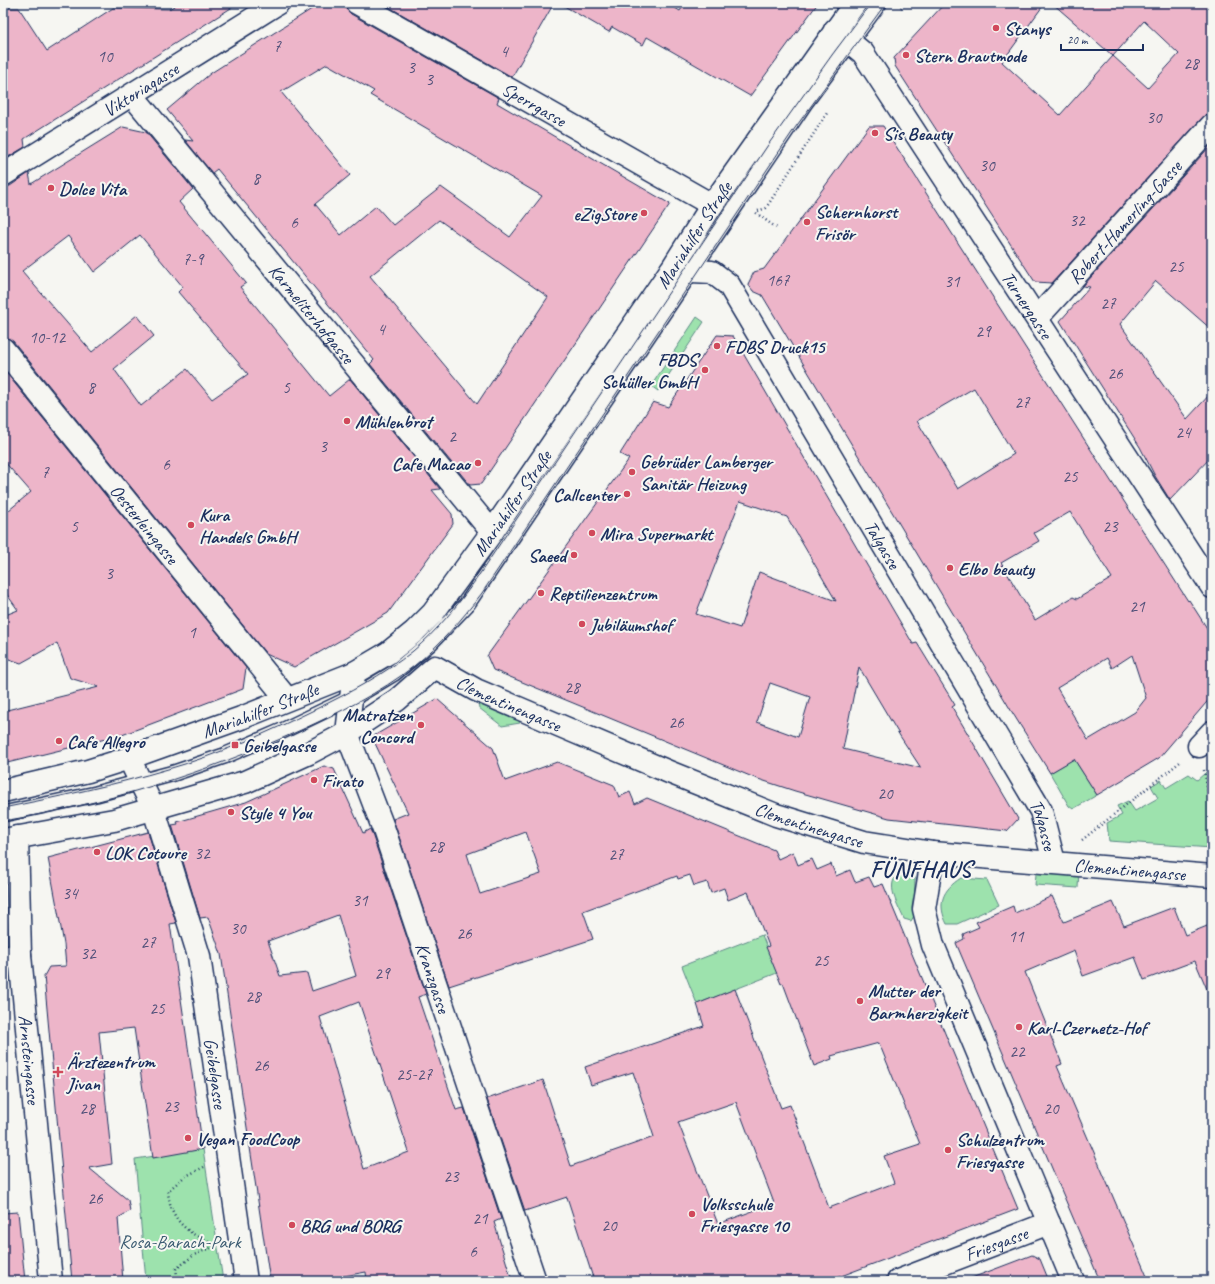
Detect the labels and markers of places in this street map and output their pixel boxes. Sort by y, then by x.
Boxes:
place label: Stanys [1004,17,1053,41]
marker: Stanys [991,23,1001,33]
place label: Stern Brautmode [914,44,1028,68]
marker: Stern Brautmode [901,50,911,60]
place label: Sis Beauty [883,122,954,146]
marker: Sis Beauty [870,128,880,138]
place label: Dolce Vita [59,177,128,201]
marker: Dolce Vita [46,183,56,193]
place label: Schernhorst Frisör [815,200,900,246]
place label: eZigStore [573,202,638,226]
marker: eZigStore [639,208,649,218]
marker: Schernhorst Frisör [802,217,812,227]
place label: FDBS Druck15 [725,335,826,359]
marker: FDBS Druck15 [712,341,722,351]
place label: FBDS Schüller GmbH [601,348,702,394]
marker: FBDS Schüller GmbH [700,365,710,375]
place label: Mühlenbrot [355,410,434,434]
marker: Mühlenbrot [342,416,352,426]
place label: Gebrüder Lamberger Sanitär Heizung [640,450,774,496]
place label: Cafe Macao [392,452,472,476]
marker: Cafe Macao [473,458,483,468]
marker: Gebrüder Lamberger Sanitär Heizung [627,467,637,477]
place label: Callcenter [553,483,621,507]
marker: Callcenter [622,489,632,499]
place label: Kura Handels GmbH [199,503,299,549]
marker: Kura Handels GmbH [186,520,196,530]
place label: Mira Supermarkt [600,522,714,546]
marker: Mira Supermarkt [587,528,597,538]
place label: Saeed [528,544,569,568]
marker: Saeed [569,550,579,560]
place label: Elbo beauty [958,557,1036,581]
marker: Elbo beauty [945,563,955,573]
place label: Reptilienzentrum [549,582,658,606]
marker: Reptilienzentrum [536,588,546,598]
place label: Jubiläumshof [588,613,676,637]
marker: Jubiläumshof [577,619,587,629]
place label: Matratzen Concord [342,703,416,749]
marker: Matratzen Concord [416,720,426,730]
place label: Cafe Allegro [67,730,146,754]
place label: Geibelgasse [243,734,317,758]
marker: Cafe Allegro [54,736,64,746]
marker: Geibelgasse [230,740,240,750]
place label: Firato [322,769,364,793]
marker: Firato [309,775,319,785]
place label: Style 4 You [239,801,313,825]
marker: Style 4 You [226,807,236,817]
place label: LOK Cotoure [105,841,188,865]
marker: LOK Cotoure [92,847,102,857]
place label: Mutter der Barmherzigkeit [868,979,970,1025]
marker: Mutter der Barmherzigkeit [855,996,865,1006]
place label: Karl-Czernetz-Hof [1027,1016,1151,1040]
marker: Karl-Czernetz-Hof [1014,1022,1024,1032]
place label: Ärztezentrum Jivan [65,1050,156,1096]
marker: Ärztezentrum Jivan [52,1066,64,1078]
place label: Vegan FoodCoop [196,1127,301,1151]
place label: Schulzentrum Friesgasse [956,1128,1045,1174]
marker: Vegan FoodCoop [183,1133,193,1143]
marker: Schulzentrum Friesgasse [943,1145,953,1155]
place label: Volksschule Friesgasse 10 [700,1192,791,1238]
marker: Volksschule Friesgasse 10 [687,1209,697,1219]
place label: BRG und BORG [300,1214,404,1238]
marker: BRG und BORG [287,1220,297,1230]

